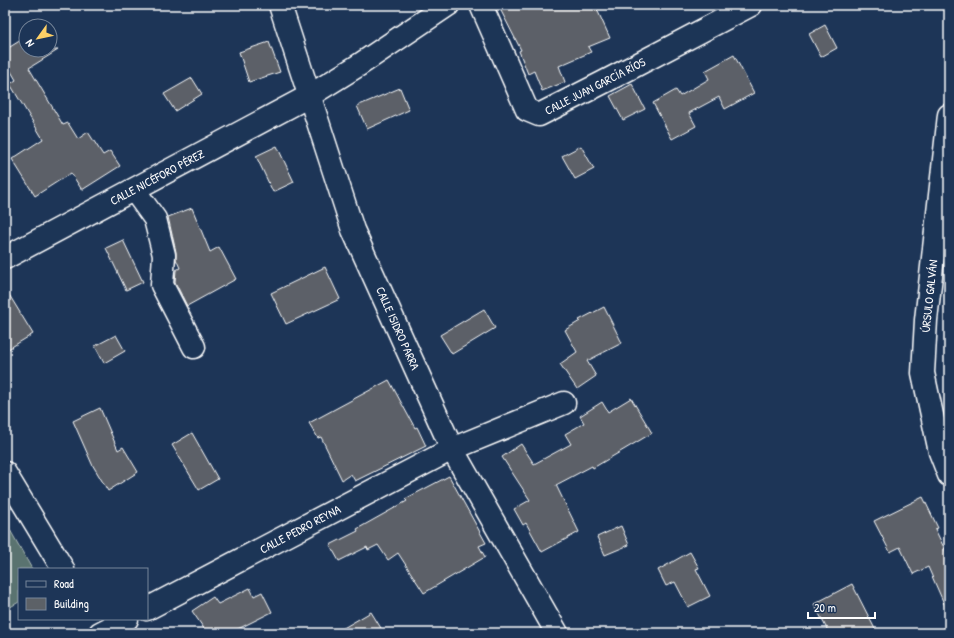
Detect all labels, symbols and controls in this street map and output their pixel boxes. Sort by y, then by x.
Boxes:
north arrow [18,18,58,58]
text: N [22,37,37,50]
street label: CALLE JUAN GARCÍA RÍOS [542,53,649,119]
street label: CALLE NICÉFORO PÉREZ [107,145,207,209]
street label: ÚRSULO GALVÁN [917,259,941,333]
street label: CALLE ISIDRO PARRA [372,284,424,372]
street label: CALLE PEDRO REYNA [257,500,344,557]
legend [18,568,148,620]
text: Road [54,575,74,592]
scale bar [808,594,875,620]
text: Building [54,595,89,612]
text: 20 m [814,599,836,616]

